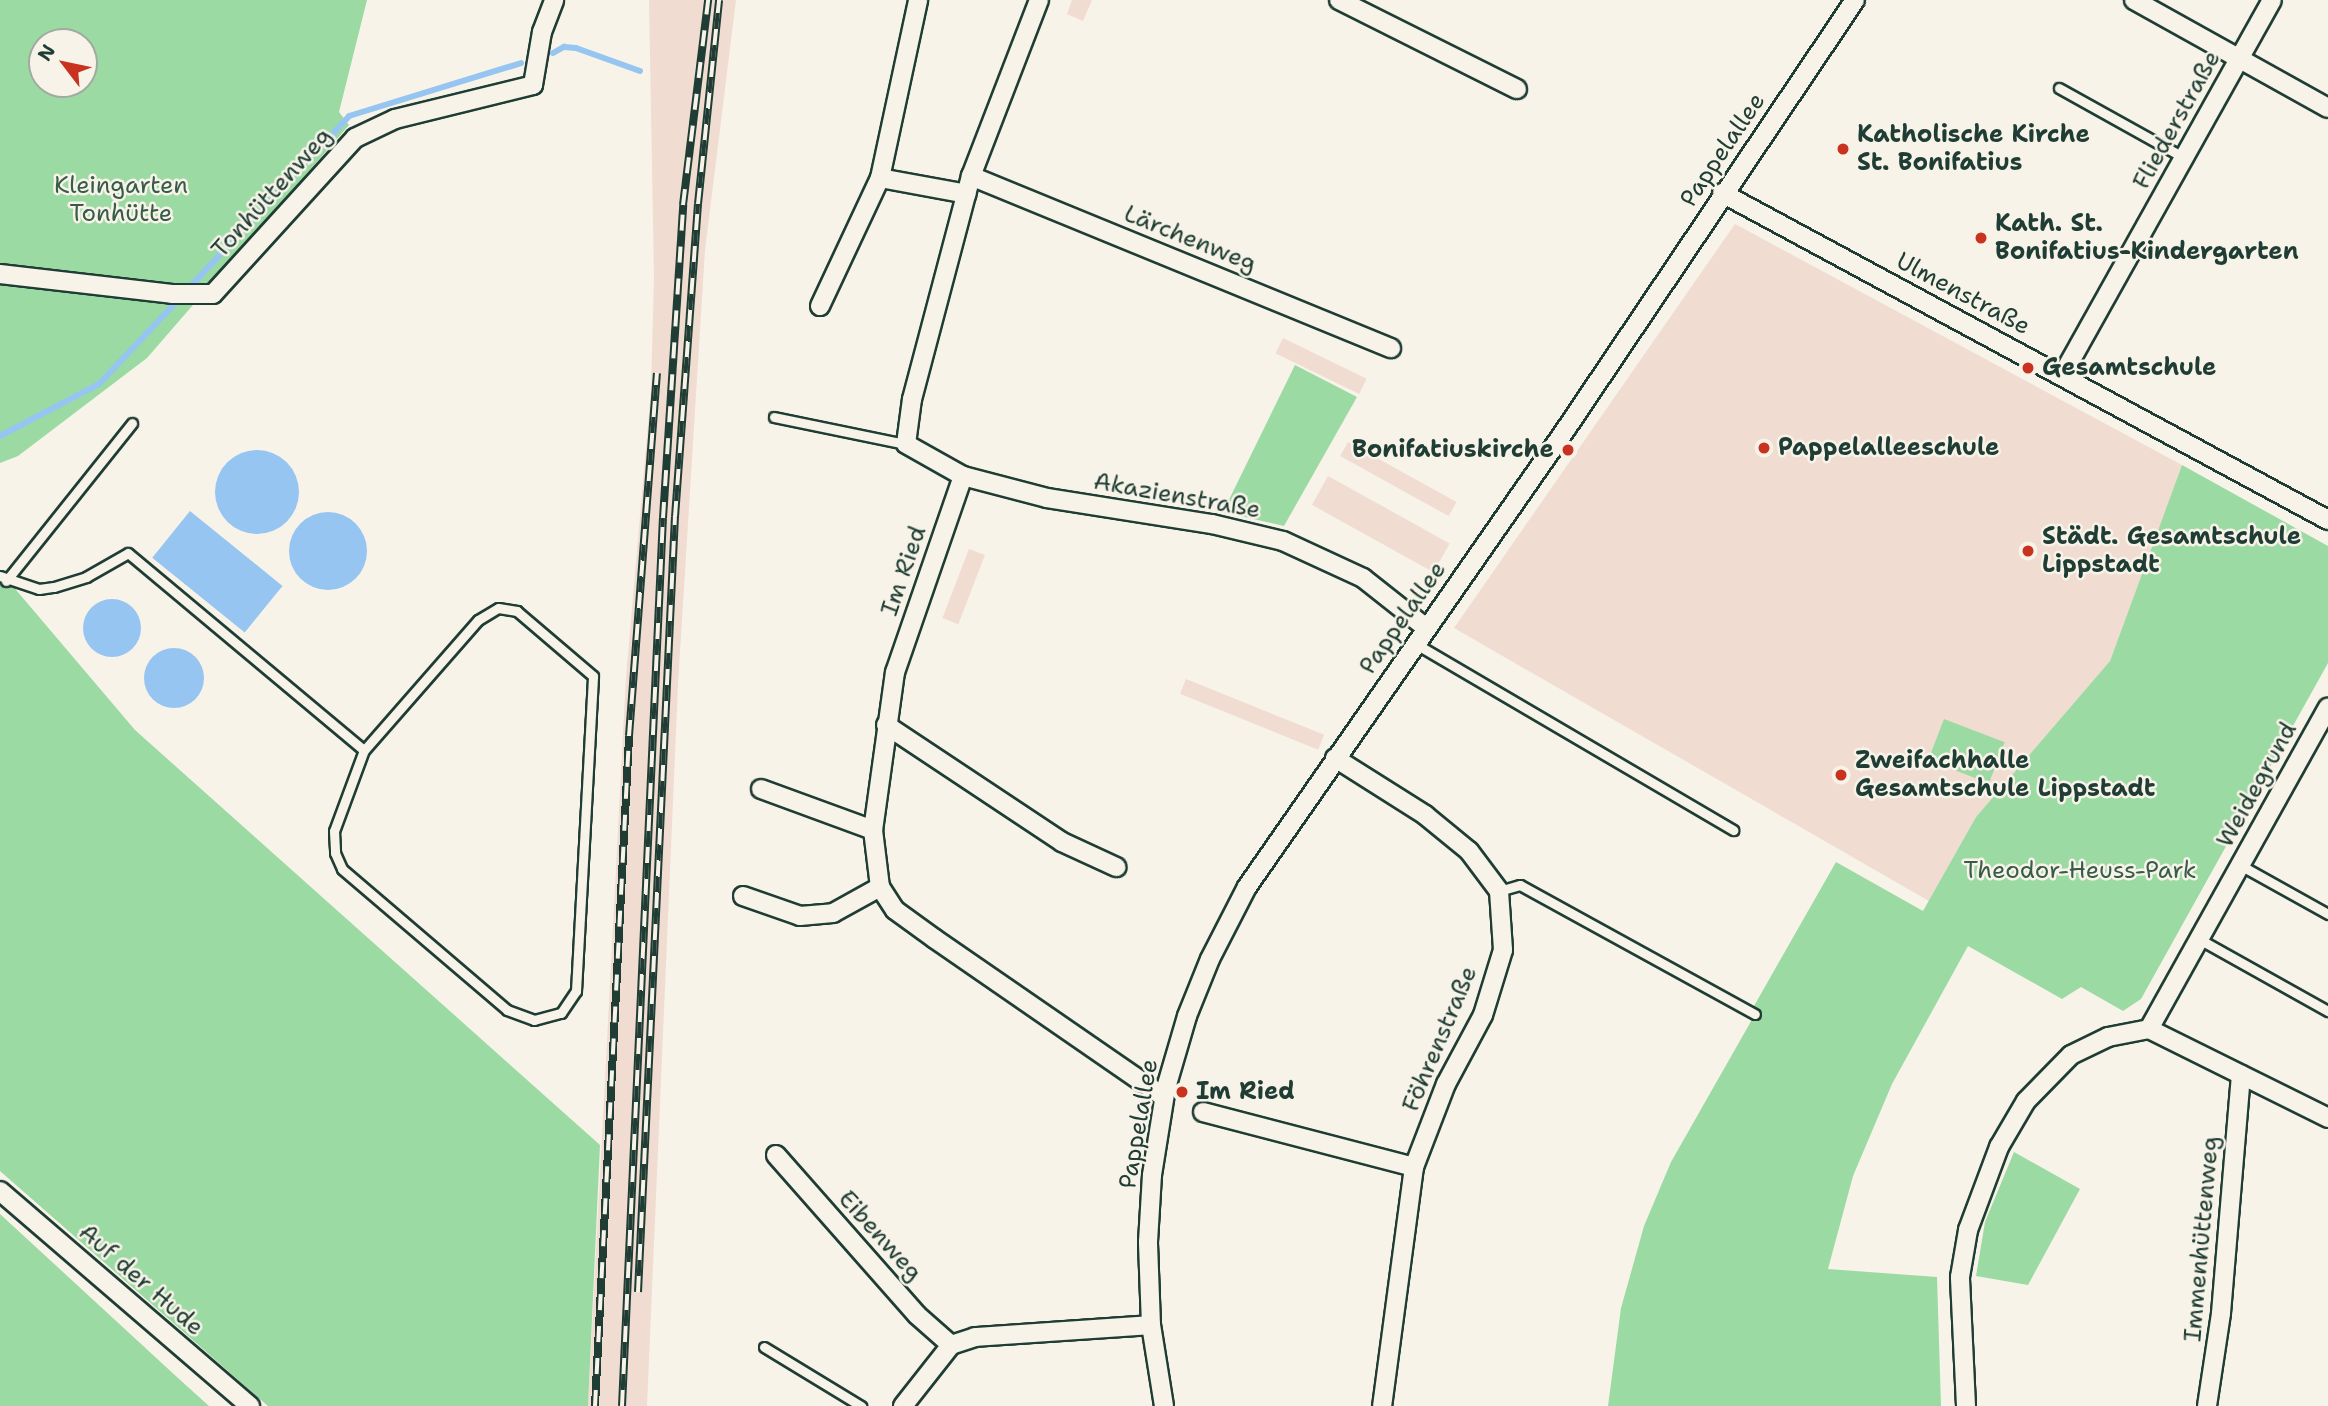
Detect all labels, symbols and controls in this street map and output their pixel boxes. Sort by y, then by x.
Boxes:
north arrow [28,28,98,98]
text: N [32,40,61,66]
street label: Fliederstraße [2127,46,2227,194]
street label: Pappelallee [1674,88,1772,212]
place label: Katholische Kirche St. Bonifatius [1857,121,2090,177]
street label: Tonhüttenweg [206,122,338,264]
marker: Katholische Kirche St. Bonifatius [1835,141,1851,157]
park label: Kleingarten Tonhütte [54,172,188,228]
street label: Lärchenweg [1120,199,1260,279]
place label: Kath. St. Bonifatius-Kindergarten [1995,210,2299,266]
marker: Kath. St. Bonifatius-Kindergarten [1973,230,1989,246]
street label: Ulmenstraße [1891,247,2035,341]
place label: Gesamtschule [2042,354,2216,382]
marker: Gesamtschule [2020,360,2036,376]
place label: Pappelalleeschule [1778,434,1999,462]
place label: Bonifatiuskirche [1352,436,1554,464]
marker: Pappelalleeschule [1756,440,1772,456]
marker: Bonifatiuskirche [1560,442,1576,458]
street label: Akazienstraße [1091,467,1263,525]
street label: Im Ried [875,522,933,620]
place label: Städt. Gesamtschule Lippstadt [2042,523,2301,579]
marker: Städt. Gesamtschule Lippstadt [2020,543,2036,559]
street label: Pappelallee [1354,556,1452,680]
street label: Weidegrund [2211,717,2303,853]
place label: Zweifachhalle Gesamtschule Lippstadt [1855,747,2155,803]
marker: Zweifachhalle Gesamtschule Lippstadt [1833,767,1849,783]
park label: Theodor-Heuss-Park [1963,857,2197,885]
street label: Föhrenstraße [1396,962,1484,1116]
street label: Pappelallee [1113,1057,1165,1191]
place label: Im Ried [1196,1078,1295,1106]
marker: Im Ried [1174,1084,1190,1100]
street label: Immenhüttenweg [2179,1135,2225,1343]
street label: Eibenweg [832,1185,928,1287]
street label: Auf der Hude [73,1218,209,1342]

